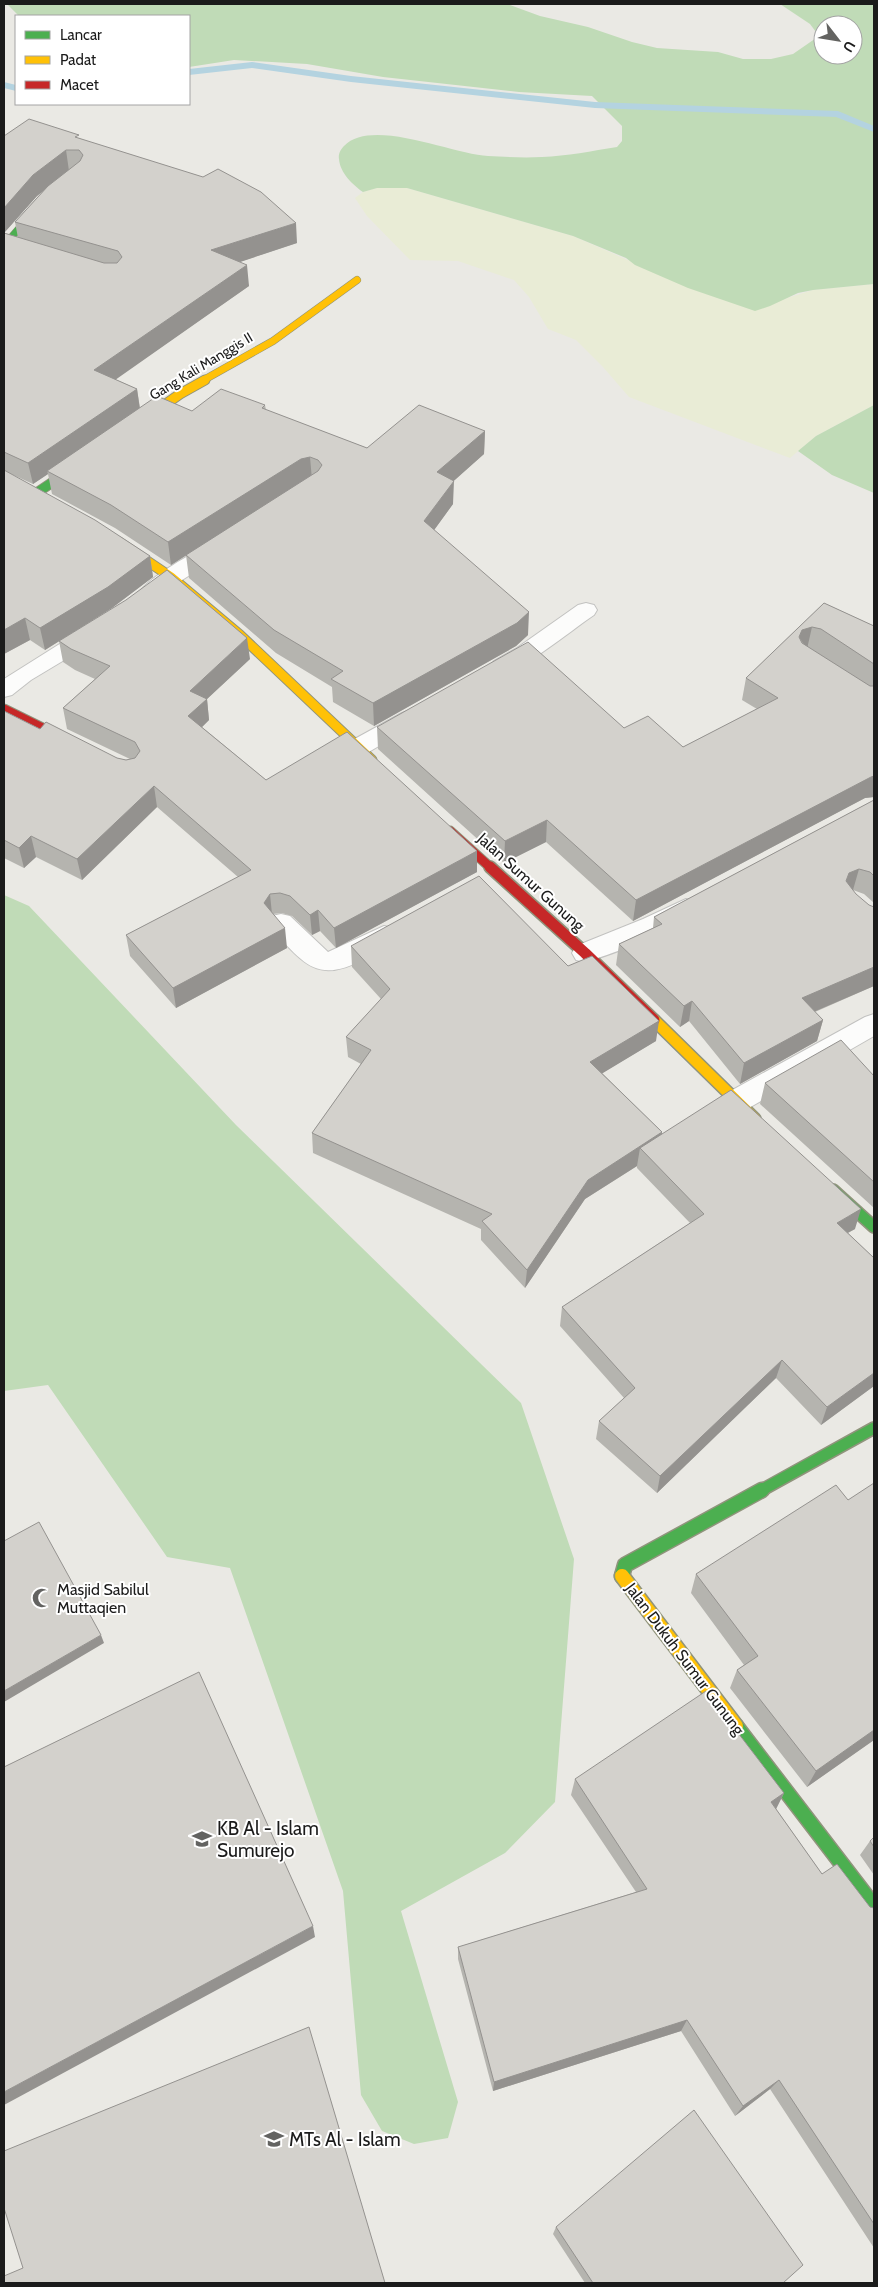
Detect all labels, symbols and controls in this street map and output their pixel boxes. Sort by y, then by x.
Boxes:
legend [15,15,190,105]
north arrow [813,15,863,65]
text: Lancar [60,26,102,44]
text: U [839,38,859,56]
text: Padat [60,51,96,69]
text: Macet [60,76,99,94]
street label: Gang Kali Manggis II [146,328,256,404]
street label: Jalan Sumur Gunung [473,828,589,936]
street label: Jalan Dukuh Sumur Gunung [621,1578,749,1740]
place label: Masjid Sabilul Muttaqien [57,1580,149,1617]
mosque icon: Masjid Sabilul Muttaqien [31,1587,53,1609]
place label: KB Al - Islam Sumurejo [217,1817,319,1862]
school or university icon: KB Al - Islam Sumurejo [191,1828,213,1850]
school or university icon: MTs Al - Islam [263,2128,285,2150]
place label: MTs Al - Islam [289,2128,401,2151]

